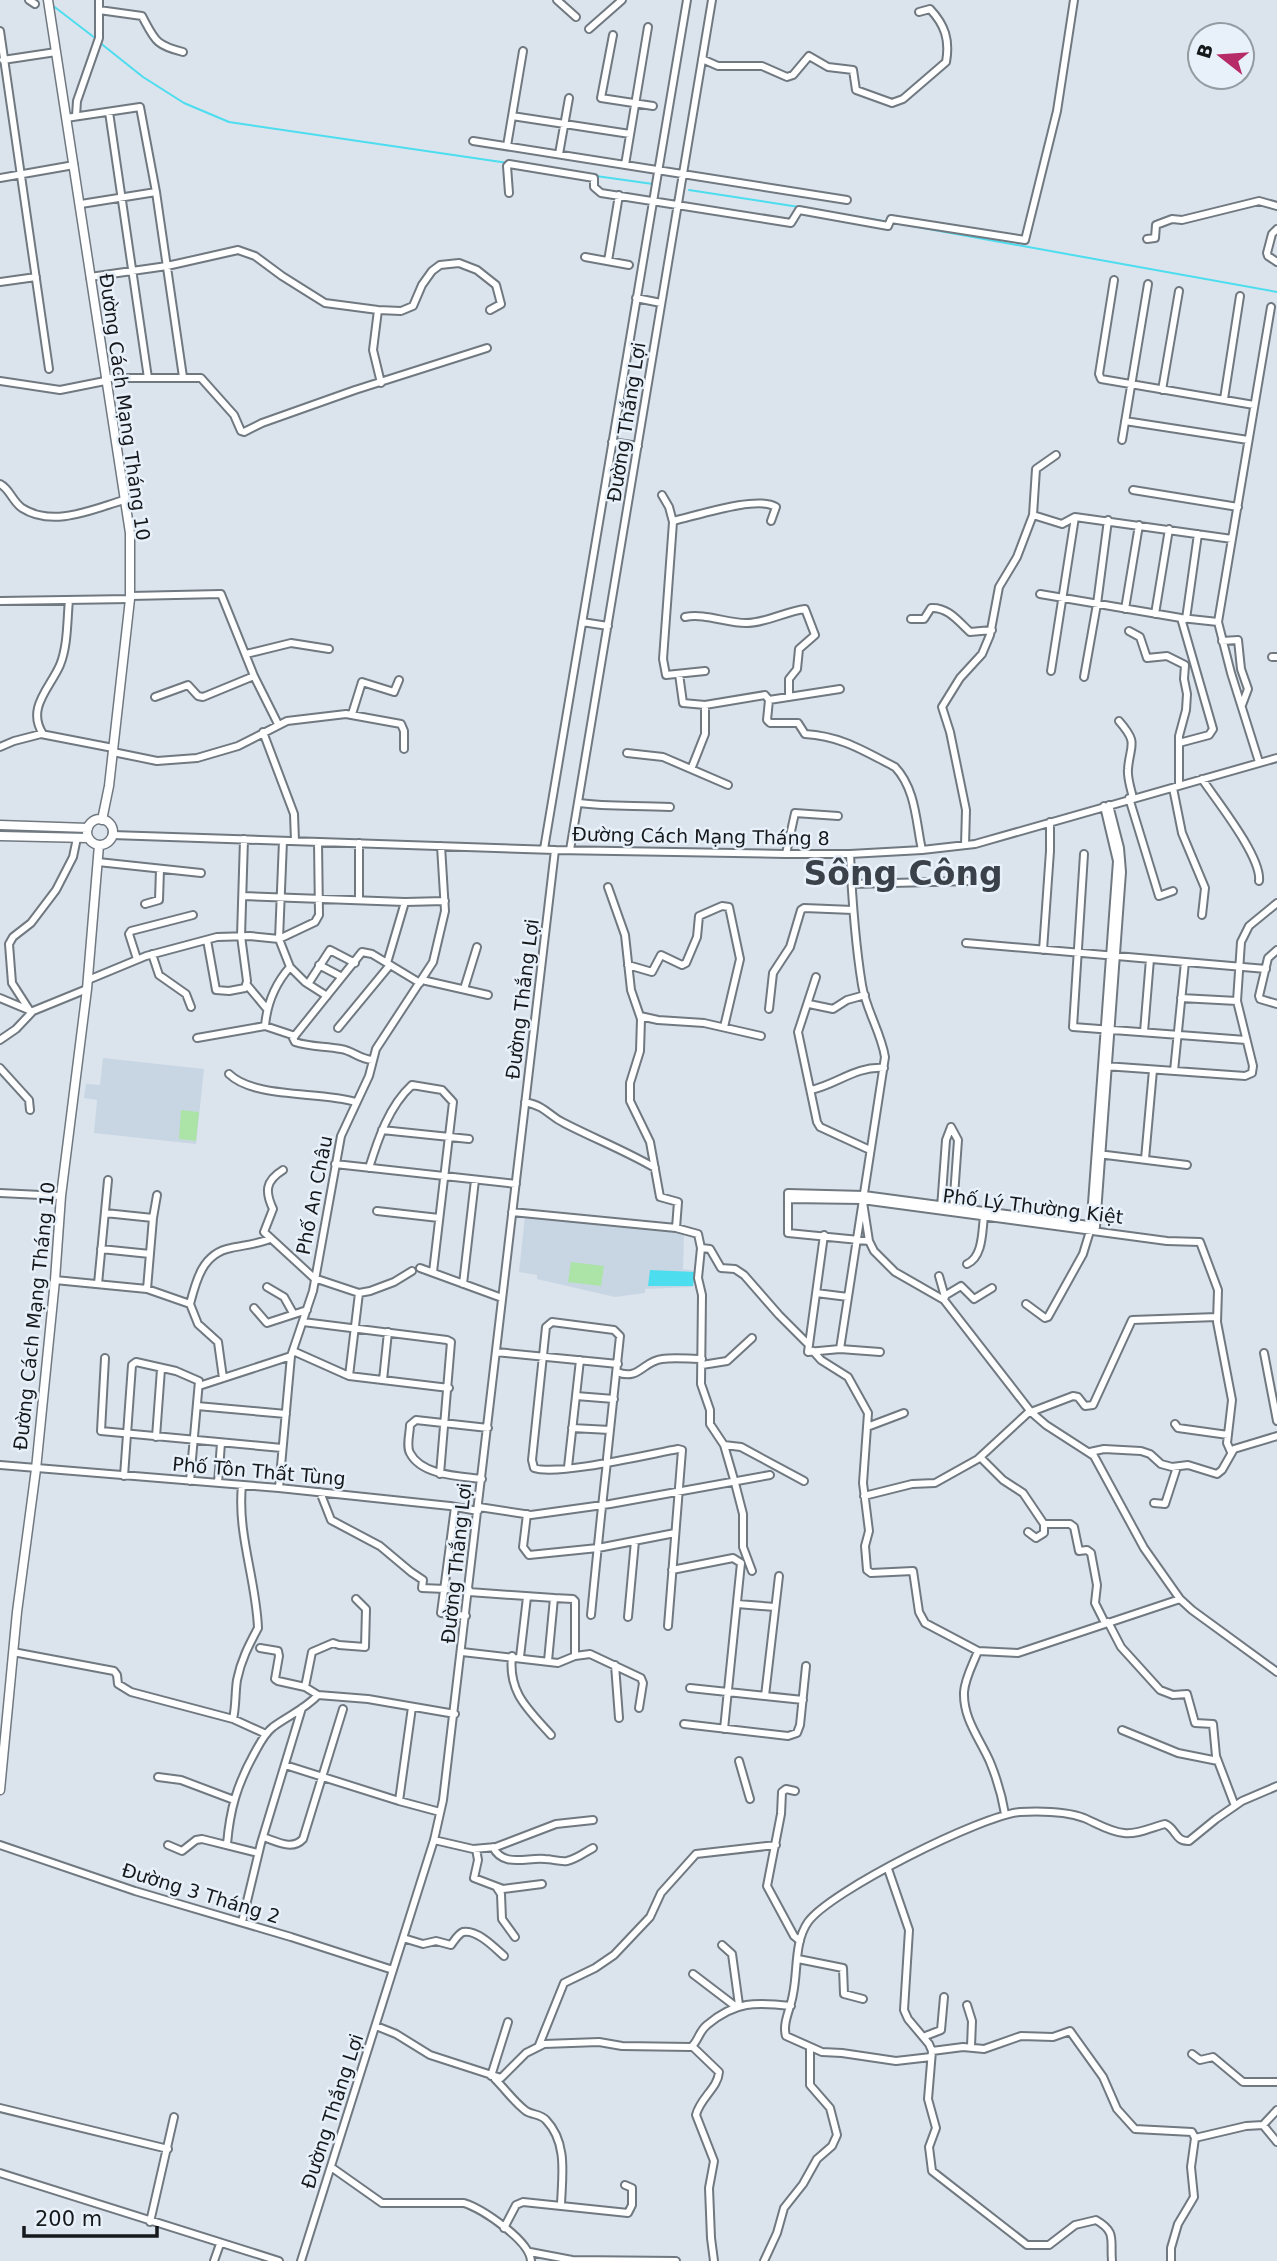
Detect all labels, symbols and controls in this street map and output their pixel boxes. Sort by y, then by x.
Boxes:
north arrow [1186,21,1256,91]
text: B [1192,41,1217,61]
street label: Đường Cách Mạng Tháng 10 [95,272,155,542]
street label: Đường Thắng Lợi [603,341,649,503]
street label: Đường Cách Mạng Tháng 8 [572,823,830,849]
district label: Sông Công [803,854,1003,893]
street label: Đường Thắng Lợi [501,918,543,1080]
street label: Phố An Châu [292,1133,336,1257]
street label: Đường Cách Mạng Tháng 10 [9,1181,59,1451]
street label: Phố Lý Thường Kiệt [942,1184,1124,1228]
street label: Phố Tôn Thất Tùng [171,1452,347,1490]
street label: Đường Thắng Lợi [437,1482,475,1644]
street label: Đường 3 Tháng 2 [119,1858,283,1928]
street label: Đường Thắng Lợi [297,2031,367,2191]
scale bar [24,2194,158,2238]
text: 200 m [35,2207,102,2231]

